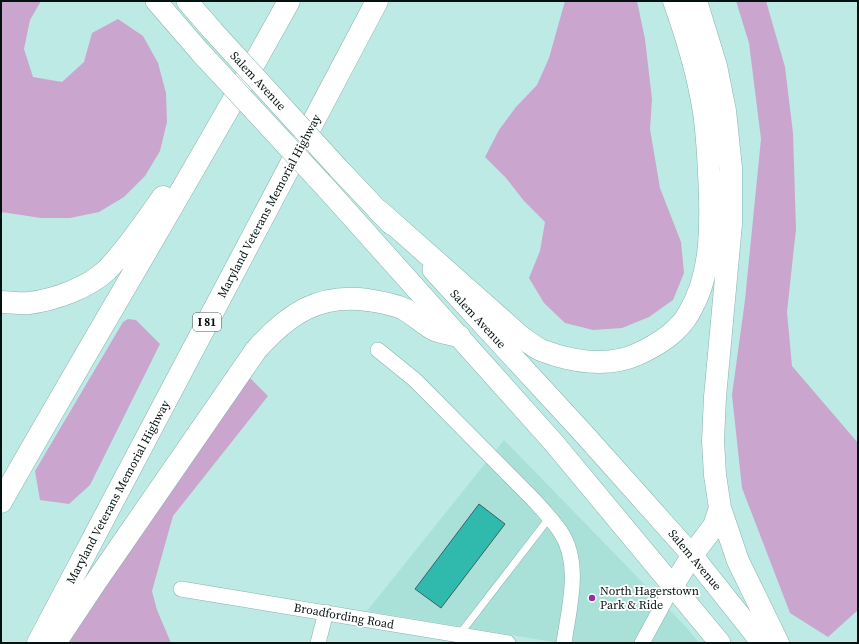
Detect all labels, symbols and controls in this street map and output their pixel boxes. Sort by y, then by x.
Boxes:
street label: Salem Avenue [227,48,289,114]
street label: Maryland Veterans Memorial Highway [214,111,325,301]
street label: Salem Avenue [447,286,509,352]
road number: I 81 [193,313,221,331]
street label: Maryland Veterans Memorial Highway [63,397,174,587]
street label: Salem Avenue [665,526,725,594]
place label: North Hagerstown Park & Ride [600,583,699,613]
marker: North Hagerstown Park & Ride [587,593,597,603]
street label: Broadfording Road [293,599,396,633]

